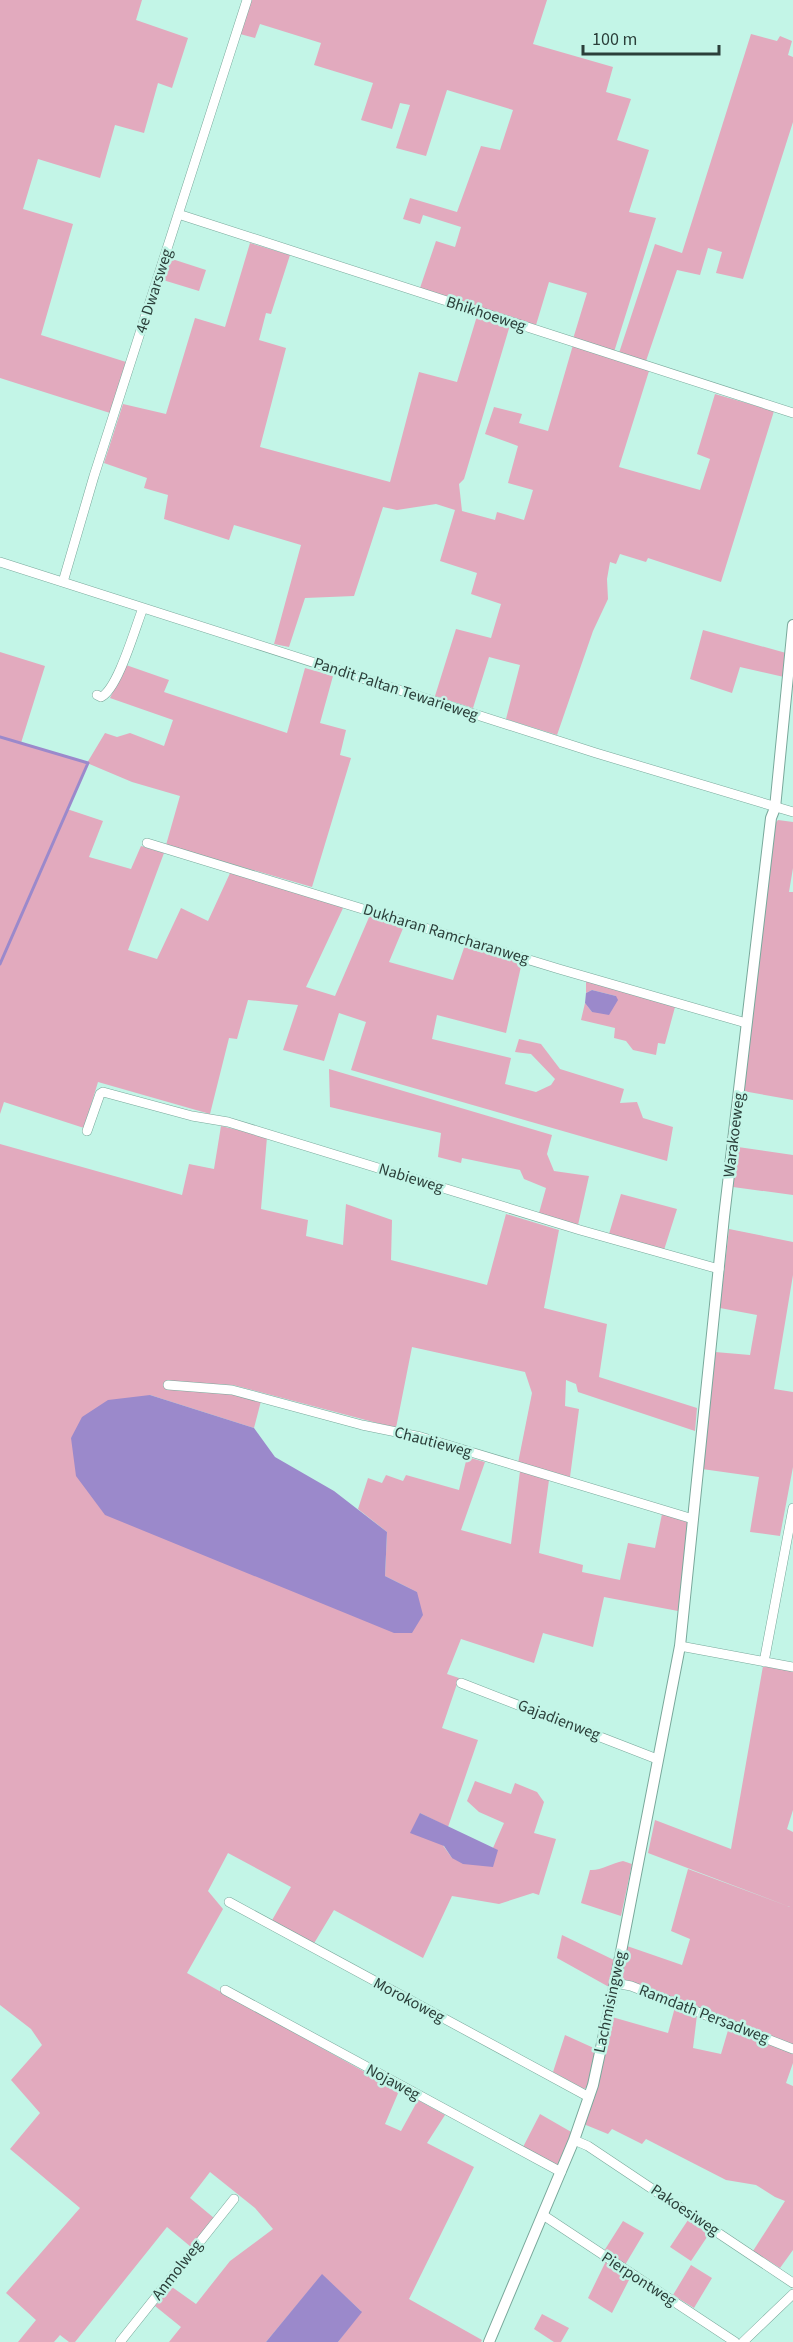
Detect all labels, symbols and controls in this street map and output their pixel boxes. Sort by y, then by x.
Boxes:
scale bar [583,18,720,56]
text: 100 m [592,27,637,52]
street label: 4e Dwarsweg [130,246,178,336]
street label: Bhikhoeweg [443,291,529,337]
street label: Pandit Paltan Tewarieweg [311,652,481,726]
street label: Dukharan Ramcharanweg [360,898,532,970]
street label: Warakoeweg [718,1091,750,1179]
street label: Nabieweg [376,1158,446,1198]
street label: Chautieweg [392,1421,474,1463]
street label: Gajadienweg [515,1694,603,1746]
street label: Lachmisingweg [588,1949,632,2055]
street label: Morokoweg [369,1972,449,2028]
street label: Ramdath Persadweg [636,1979,772,2049]
street label: Nojaweg [362,2059,424,2105]
street label: Pakoesiweg [646,2179,724,2241]
street label: Anmolweg [147,2235,207,2305]
street label: Pierpontweg [597,2246,681,2312]

